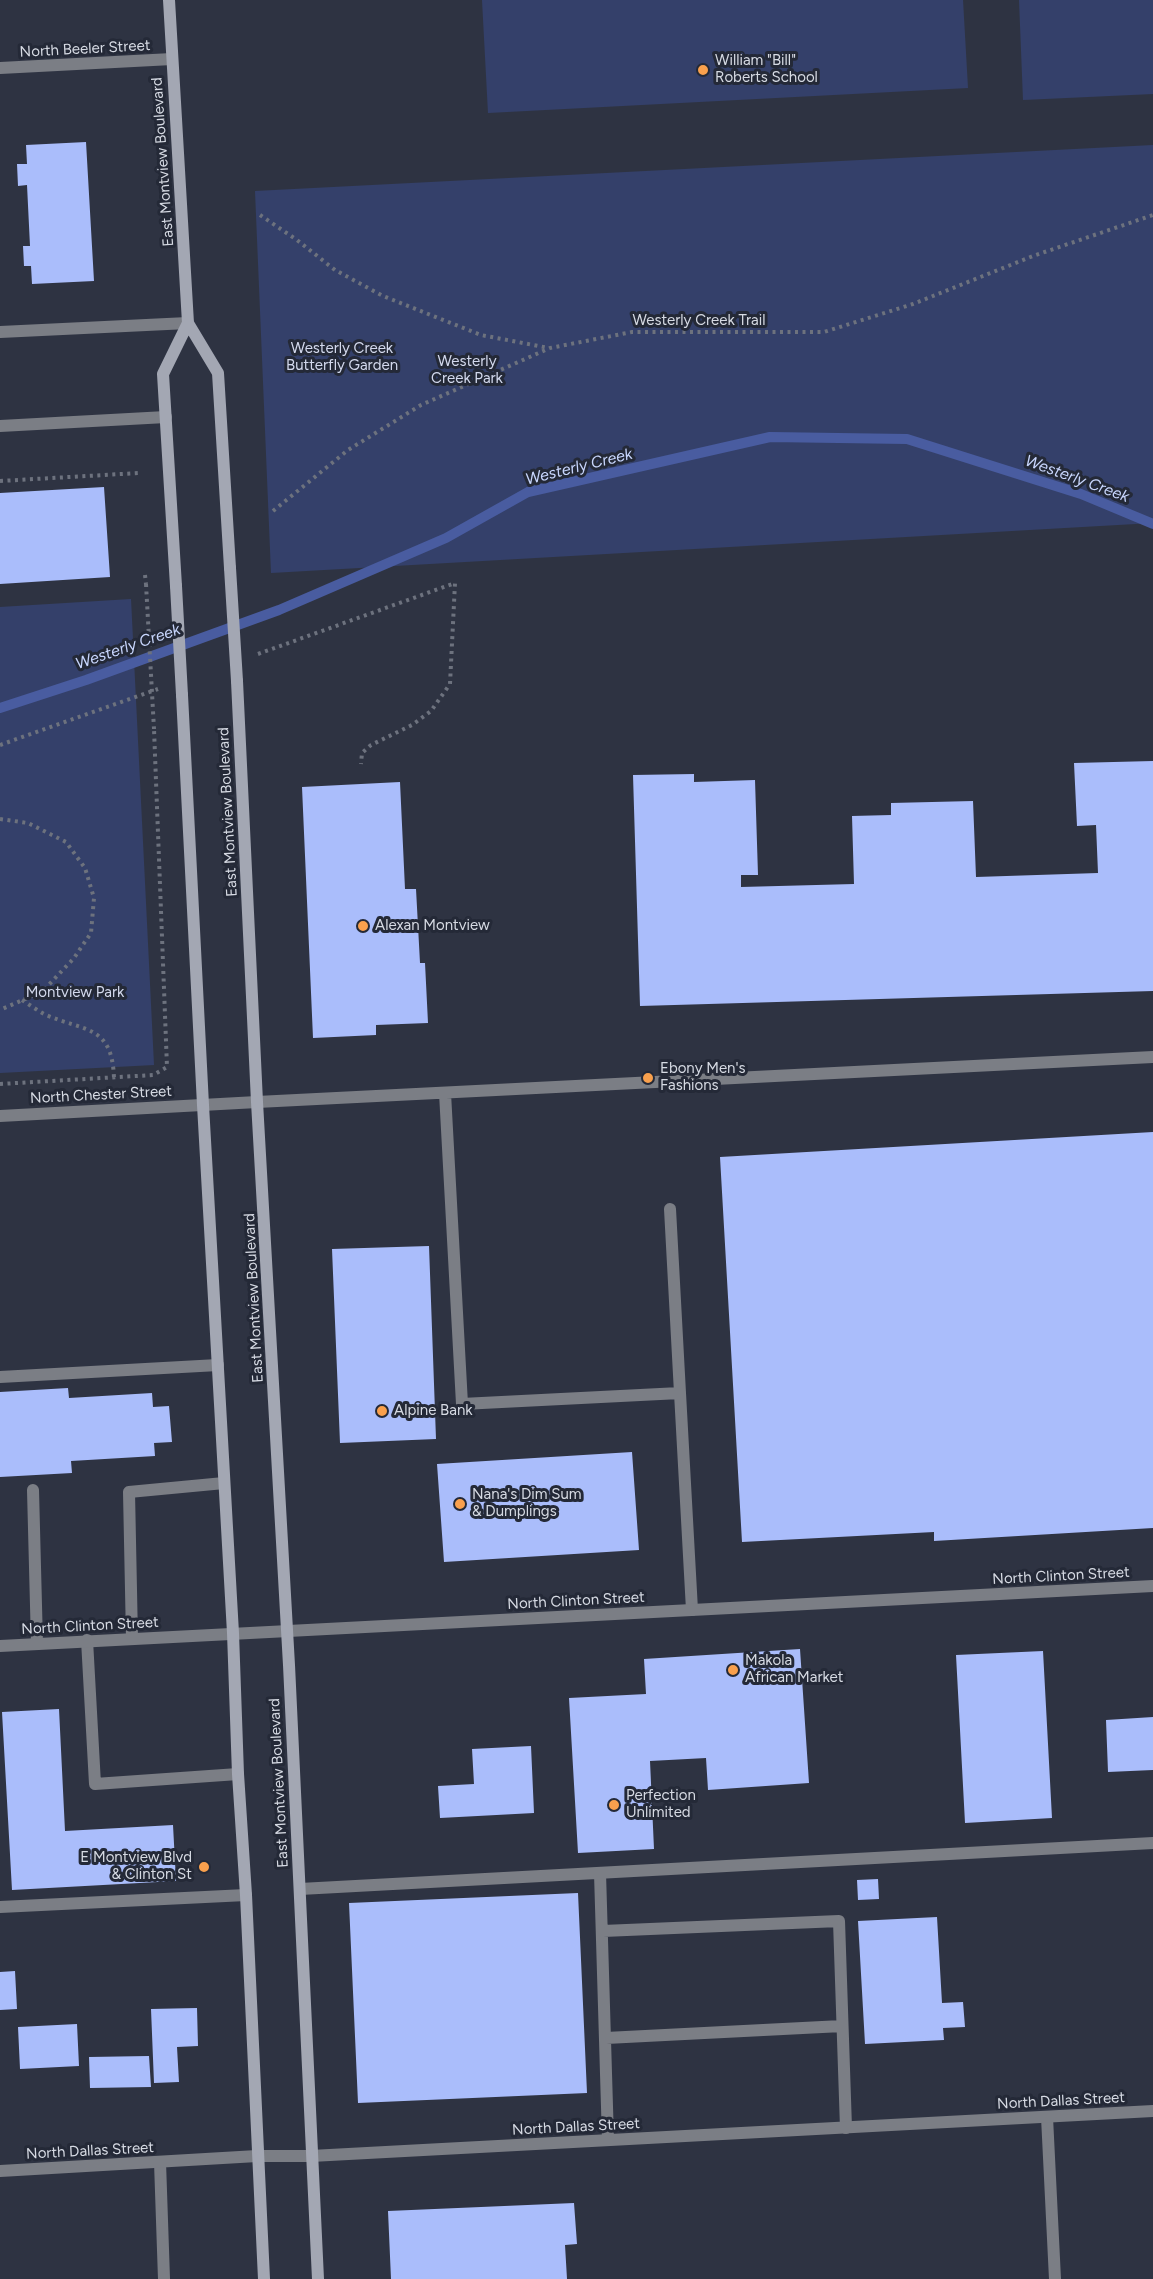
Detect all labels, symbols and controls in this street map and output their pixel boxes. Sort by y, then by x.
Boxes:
street label: North Beeler Street [19,37,151,61]
place label: William "Bill" Roberts School [715,52,818,87]
marker: William "Bill" Roberts School [696,63,710,77]
street label: East Montview Boulevard [148,77,178,247]
street label: Westerly Creek Trail [632,312,766,330]
park label: Westerly Creek Butterfly Garden [286,340,398,375]
park label: Westerly Creek Park [431,353,503,388]
water label: Westerly Creek [524,444,634,490]
water label: Westerly Creek [1022,451,1132,507]
water label: Westerly Creek [73,620,183,674]
street label: East Montview Boulevard [215,727,241,897]
place label: Alexan Montview [375,917,490,935]
marker: Alexan Montview [356,919,370,933]
park label: Montview Park [26,984,124,1002]
place label: Ebony Men's Fashions [660,1060,745,1095]
marker: Ebony Men's Fashions [641,1071,655,1085]
street label: North Chester Street [30,1082,172,1108]
street label: East Montview Boulevard [241,1213,267,1383]
place label: Alpine Bank [394,1402,473,1420]
marker: Alpine Bank [375,1404,389,1418]
place label: Nana's Dim Sum & Dumplings [472,1486,582,1521]
marker: Nana's Dim Sum & Dumplings [453,1497,467,1511]
street label: North Clinton Street [992,1563,1130,1589]
street label: North Clinton Street [507,1588,645,1614]
street label: North Clinton Street [21,1613,159,1639]
place label: Makola African Market [745,1652,843,1687]
marker: Makola African Market [726,1663,740,1677]
street label: East Montview Boulevard [266,1698,292,1868]
place label: Perfection Unlimited [626,1787,696,1822]
marker: Perfection Unlimited [607,1798,621,1812]
place label: E Montview Blvd & Clinton St [80,1849,192,1884]
marker: E Montview Blvd & Clinton St [197,1860,211,1874]
street label: North Dallas Street [997,2089,1125,2113]
street label: North Dallas Street [512,2115,640,2139]
street label: North Dallas Street [26,2139,154,2163]

